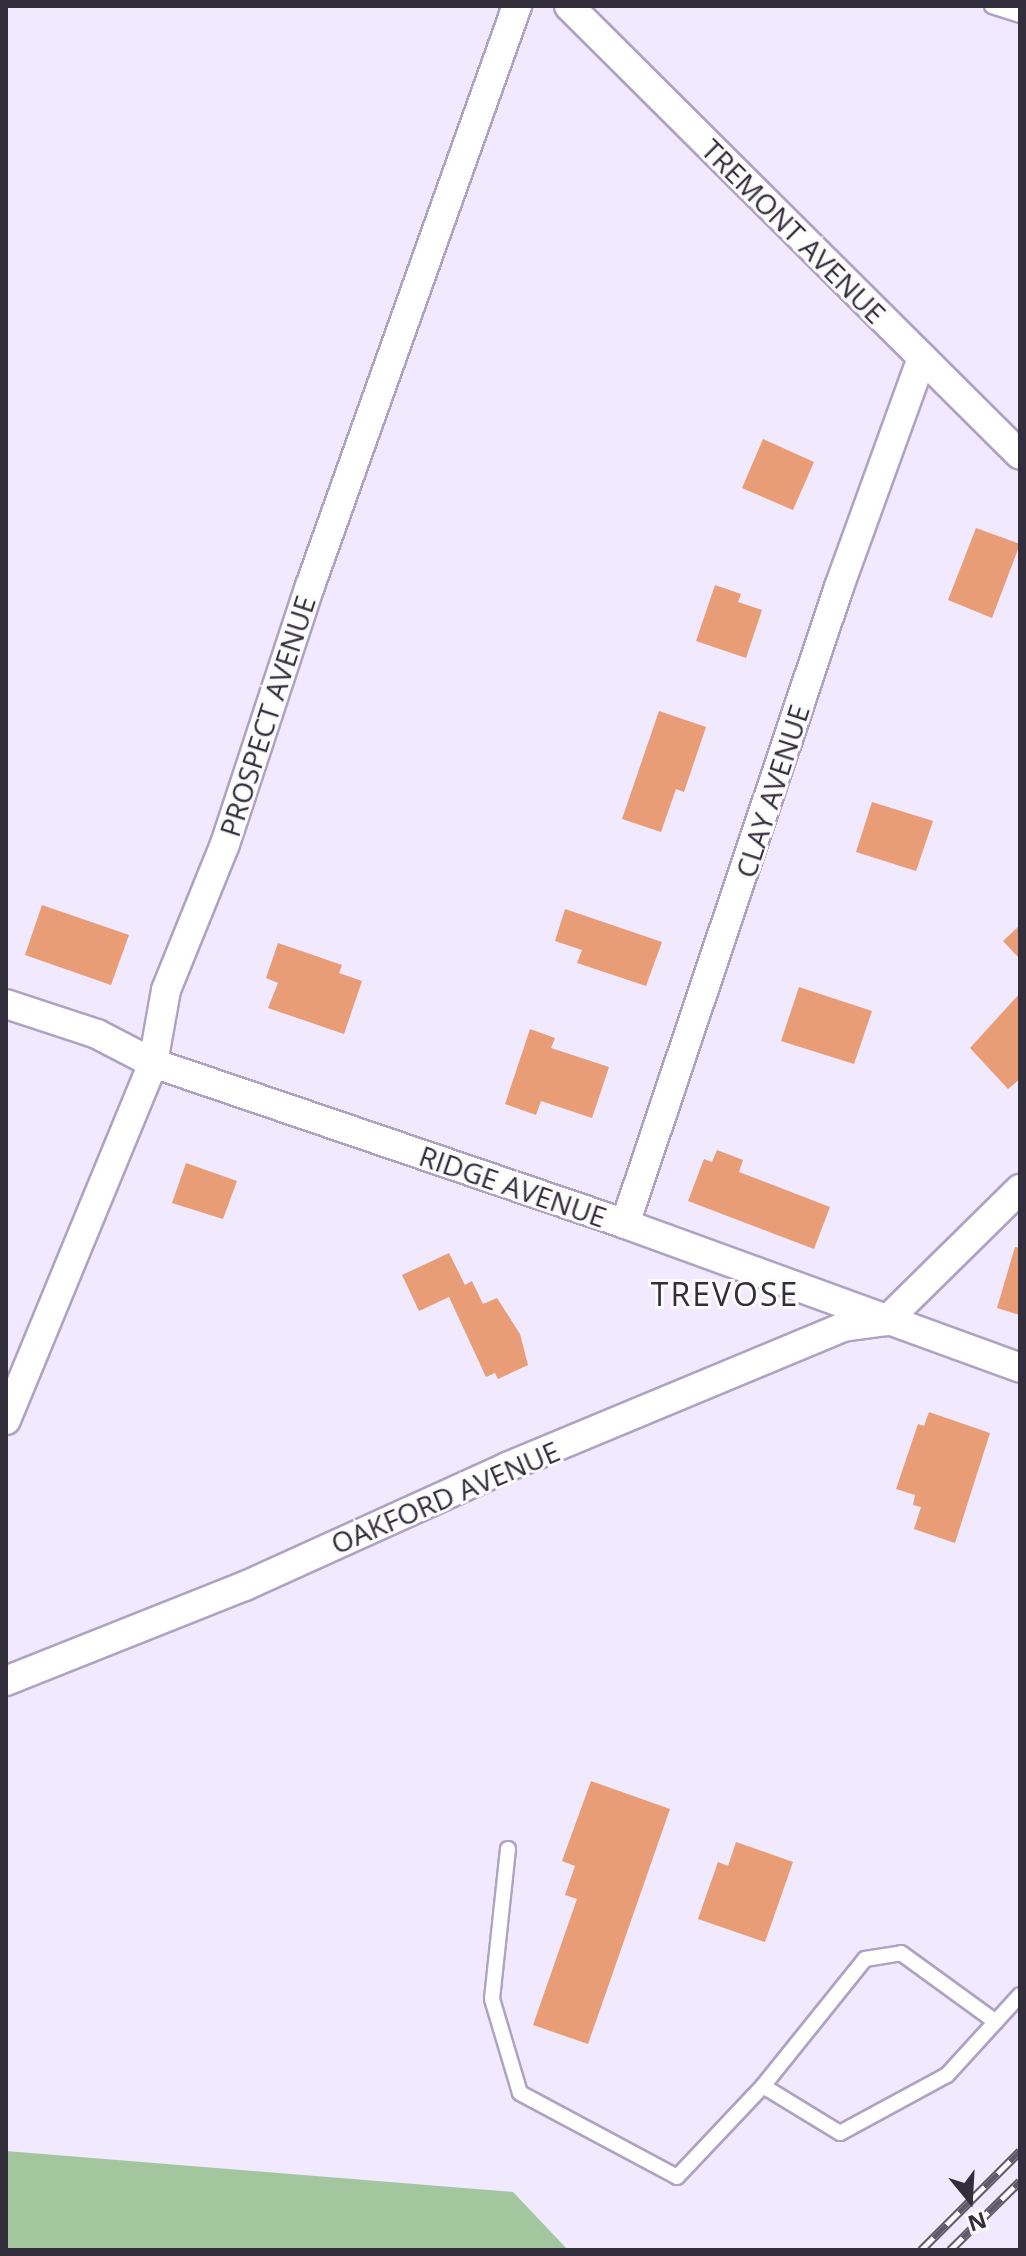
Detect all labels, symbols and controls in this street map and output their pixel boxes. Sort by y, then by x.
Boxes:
street label: TREMONT AVENUE [695,132,893,330]
street label: PROSPECT AVENUE [212,591,322,841]
street label: CLAY AVENUE [728,700,816,882]
street label: RIDGE AVENUE [415,1138,611,1234]
district label: TREVOSE [651,1275,799,1313]
street label: OAKFORD AVENUE [326,1434,564,1560]
north arrow [930,2160,1010,2240]
text: N [964,2206,991,2240]

